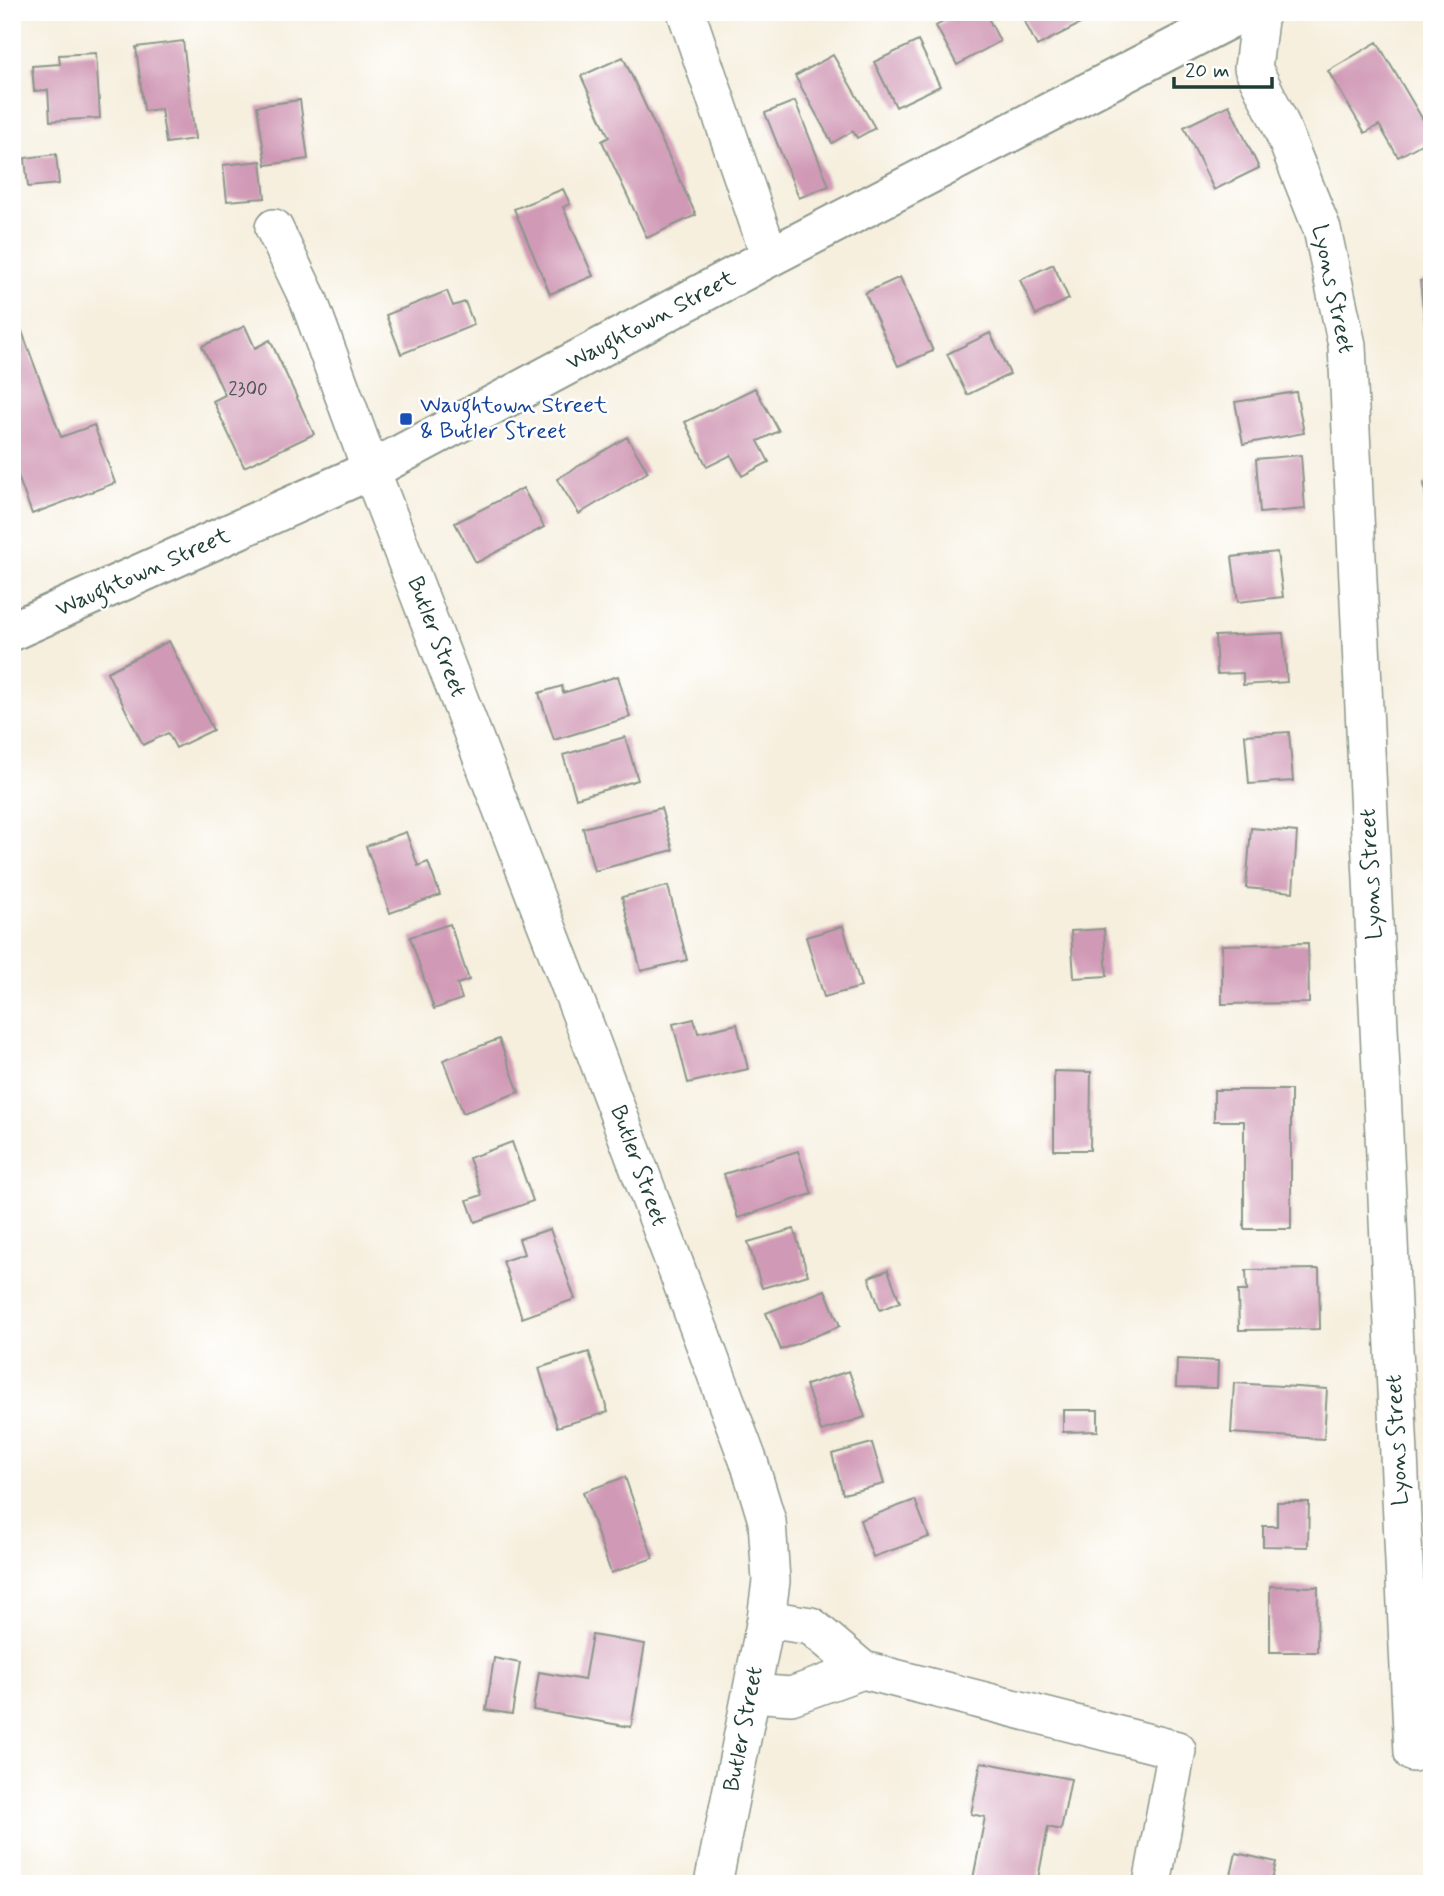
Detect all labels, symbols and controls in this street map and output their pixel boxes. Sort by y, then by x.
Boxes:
scale bar [1174,46,1272,90]
text: 20 m [1185,57,1230,85]
street label: Lyons Street [1304,222,1360,356]
street label: Waughtown Street [561,264,742,380]
house number: 2300 [228,377,268,402]
place label: Waughtown Street & Butler Street [420,391,608,447]
marker: Waughtown Street & Butler Street [398,411,414,427]
street label: Waughtown Street [51,521,236,627]
street label: Butler Street [399,572,473,702]
street label: Lyons Street [1354,808,1390,940]
street label: Butler Street [602,1101,674,1231]
street label: Lyons Street [1380,1374,1416,1506]
street label: Butler Street [717,1664,771,1794]

